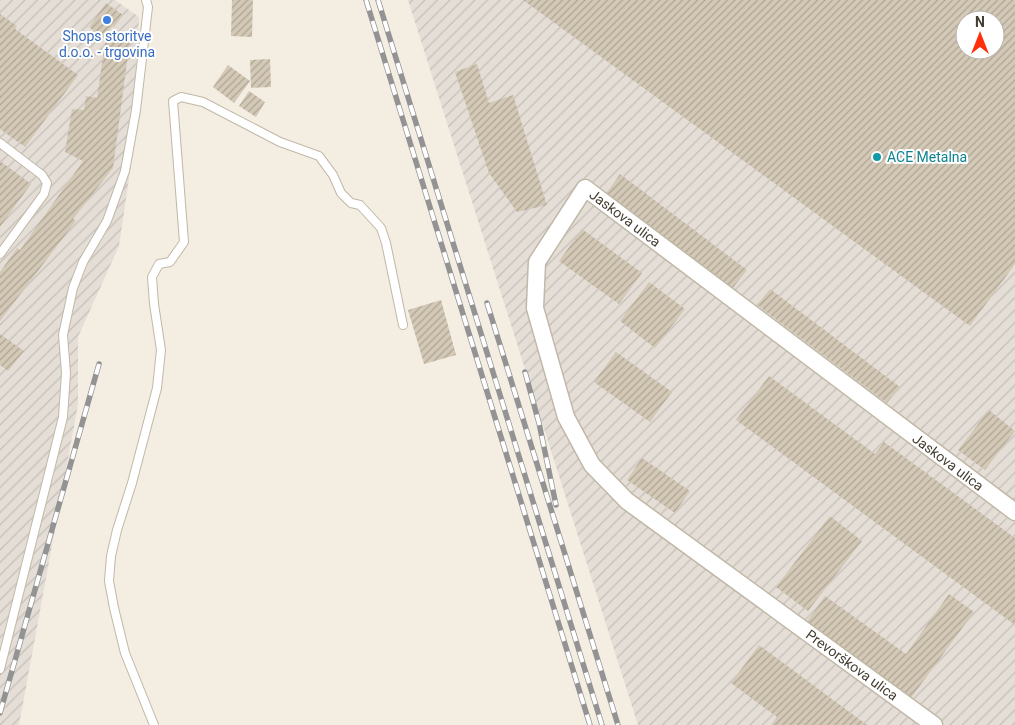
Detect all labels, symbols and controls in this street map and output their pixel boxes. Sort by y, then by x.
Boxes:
north arrow [955,10,1005,60]
marker: Shops storitve d.o.o. - trgovina [101,14,113,26]
text: N [975,14,985,30]
place label: Shops storitve d.o.o. - trgovina [59,28,155,60]
place label: ACE Metalna [887,149,967,165]
marker: ACE Metalna [871,151,883,163]
street label: Jaskova ulica [586,186,664,250]
street label: Jaskova ulica [909,430,987,494]
street label: Prevorškova ulica [803,626,901,704]

